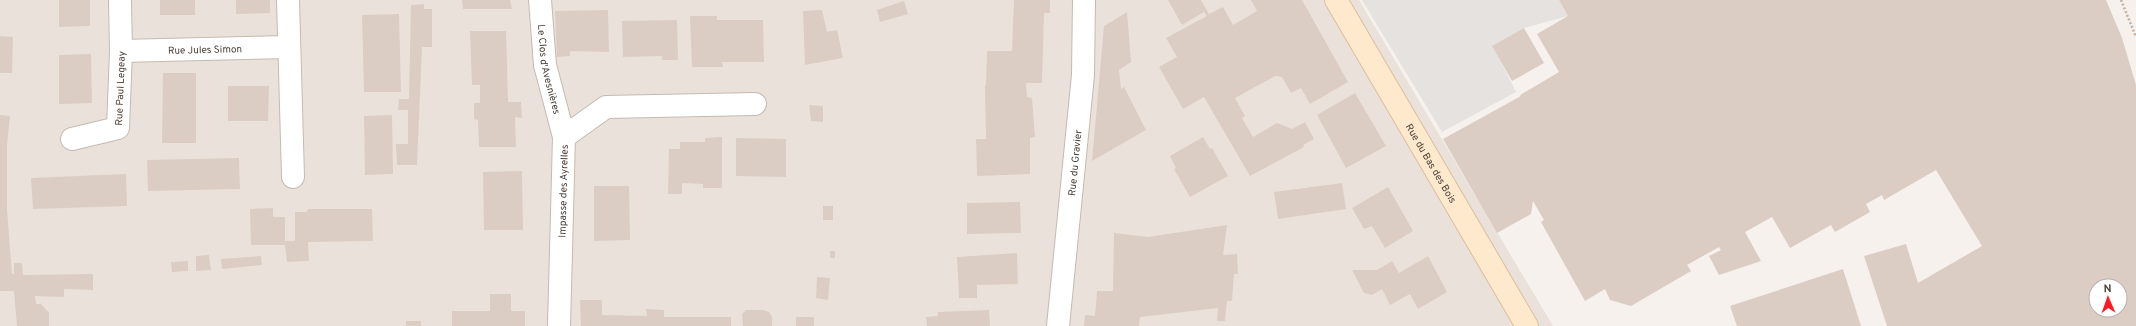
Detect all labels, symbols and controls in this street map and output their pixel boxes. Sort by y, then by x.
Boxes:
street label: Le Clos d'Avesnières [534,24,563,116]
street label: Rue Jules Simon [168,43,242,58]
street label: Rue Paul Legeay [113,51,129,126]
street label: Rue du Bas des Bois [1402,122,1459,206]
street label: Rue du Gravier [1066,129,1086,197]
street label: Impasse des Ayrelles [556,144,572,238]
north arrow [2088,278,2128,318]
text: N [2103,282,2112,296]

